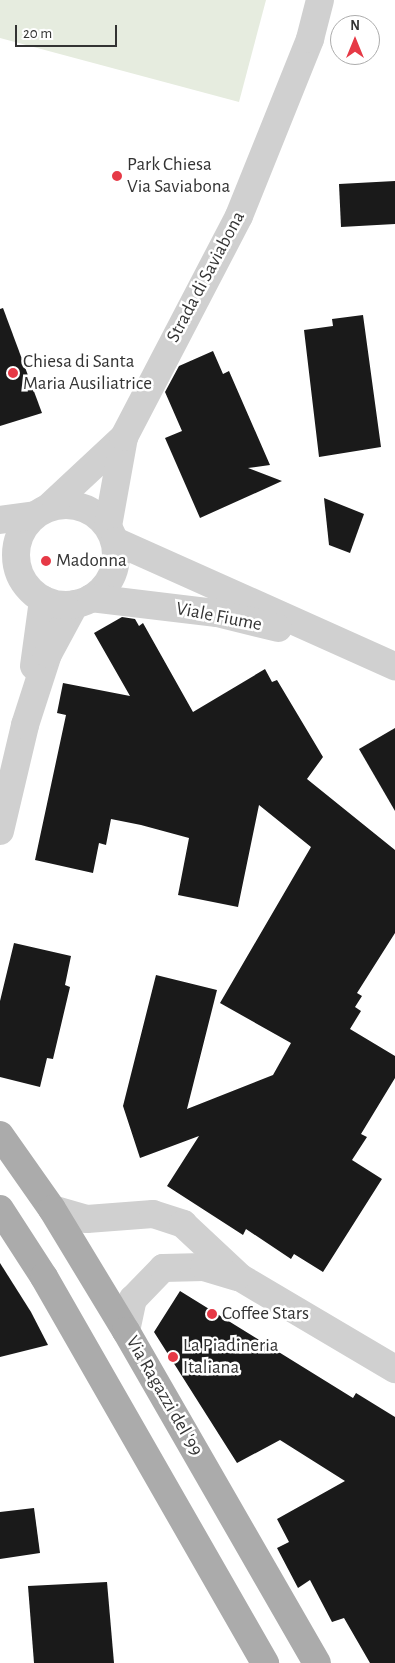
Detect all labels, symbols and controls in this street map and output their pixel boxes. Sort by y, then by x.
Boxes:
scale bar [18,15,120,47]
north arrow [330,15,380,65]
text: N [350,19,360,33]
text: 20 m [23,26,52,41]
place label: Park Chiesa Via Saviabona [127,154,230,198]
marker: Park Chiesa Via Saviabona [111,170,123,182]
street label: Strada di Saviabona [162,208,250,346]
place label: Chiesa di Santa Maria Ausiliatrice [23,351,152,395]
marker: Chiesa di Santa Maria Ausiliatrice [7,367,19,379]
place label: Madonna [56,550,127,572]
marker: Madonna [40,555,52,567]
street label: Viale Fiume [174,598,264,636]
place label: Coffee Stars [222,1303,309,1325]
marker: Coffee Stars [206,1308,218,1320]
street label: Via Ragazzi del '99 [120,1332,208,1460]
place label: La Piadineria Italiana [183,1335,279,1379]
marker: La Piadineria Italiana [167,1351,179,1363]

